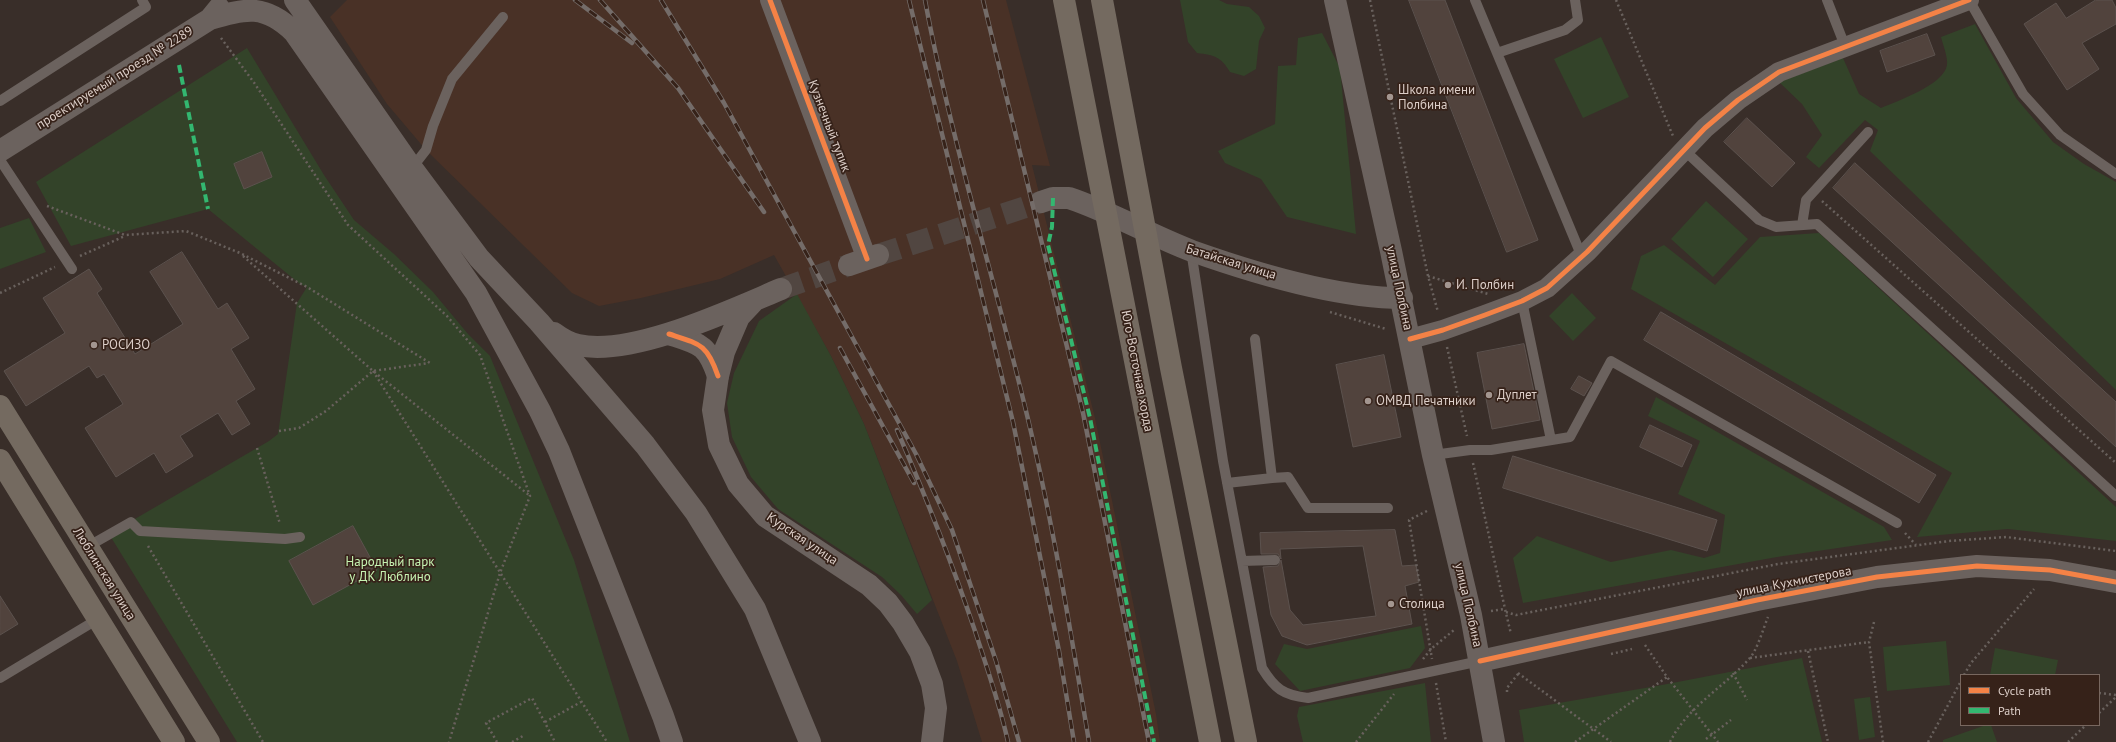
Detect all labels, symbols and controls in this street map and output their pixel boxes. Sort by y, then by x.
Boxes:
street label: проектируемый проезд № 2289 [34,23,196,133]
street label: Кузнечный тупик [804,78,854,174]
place label: Школа имени Полбина [1398,82,1475,113]
marker: Школа имени Полбина [1385,92,1395,102]
street label: Батайская улица [1184,241,1278,283]
street label: улица Полбина [1382,244,1416,332]
place label: И. Полбин [1456,277,1514,293]
marker: И. Полбин [1443,280,1453,290]
street label: Юго-Восточная хорда [1118,309,1156,433]
place label: РОСИЗО [102,337,150,353]
marker: РОСИЗО [89,340,99,350]
place label: Дуплет [1497,387,1537,403]
marker: Дуплет [1484,390,1494,400]
place label: ОМВД Печатники [1376,393,1476,409]
marker: ОМВД Печатники [1363,396,1373,406]
street label: Курская улица [764,510,840,568]
street label: Люблинская улица [69,525,139,623]
park label: Народный парк у ДК Люблино [346,554,434,585]
street label: улица Полбина [1451,561,1485,649]
street label: улица Кухмистерова [1735,563,1853,601]
place label: Столица [1399,596,1445,612]
marker: Столица [1386,599,1396,609]
legend [1960,674,2100,726]
text: Cycle path [1998,683,2051,698]
text: Path [1998,703,2021,718]

